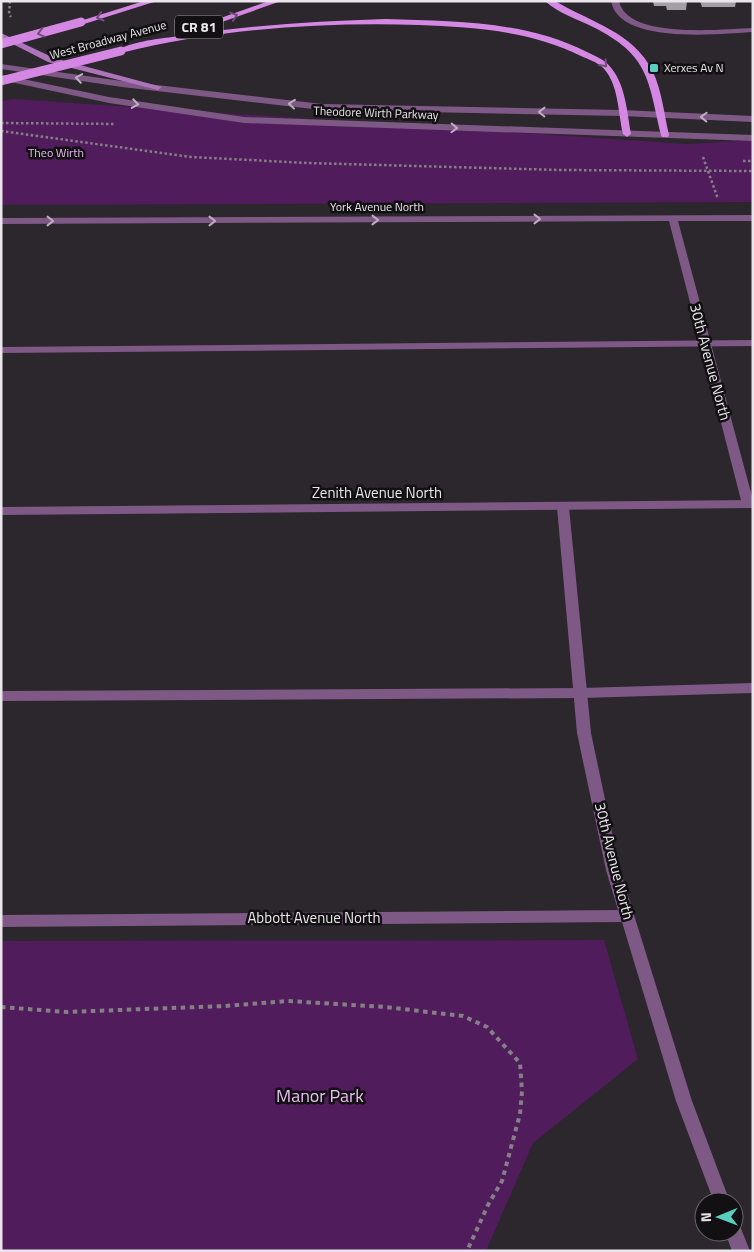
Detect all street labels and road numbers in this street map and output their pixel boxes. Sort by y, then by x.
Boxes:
street label: West Broadway Avenue [47,15,168,64]
road number: CR 81 [175,16,223,38]
street label: Theodore Wirth Parkway [313,101,439,124]
street label: York Avenue North [330,197,424,216]
street label: 30th Avenue North [684,301,737,423]
street label: Zenith Avenue North [312,481,442,504]
street label: 30th Avenue North [589,800,640,922]
street label: Abbott Avenue North [247,906,381,929]

